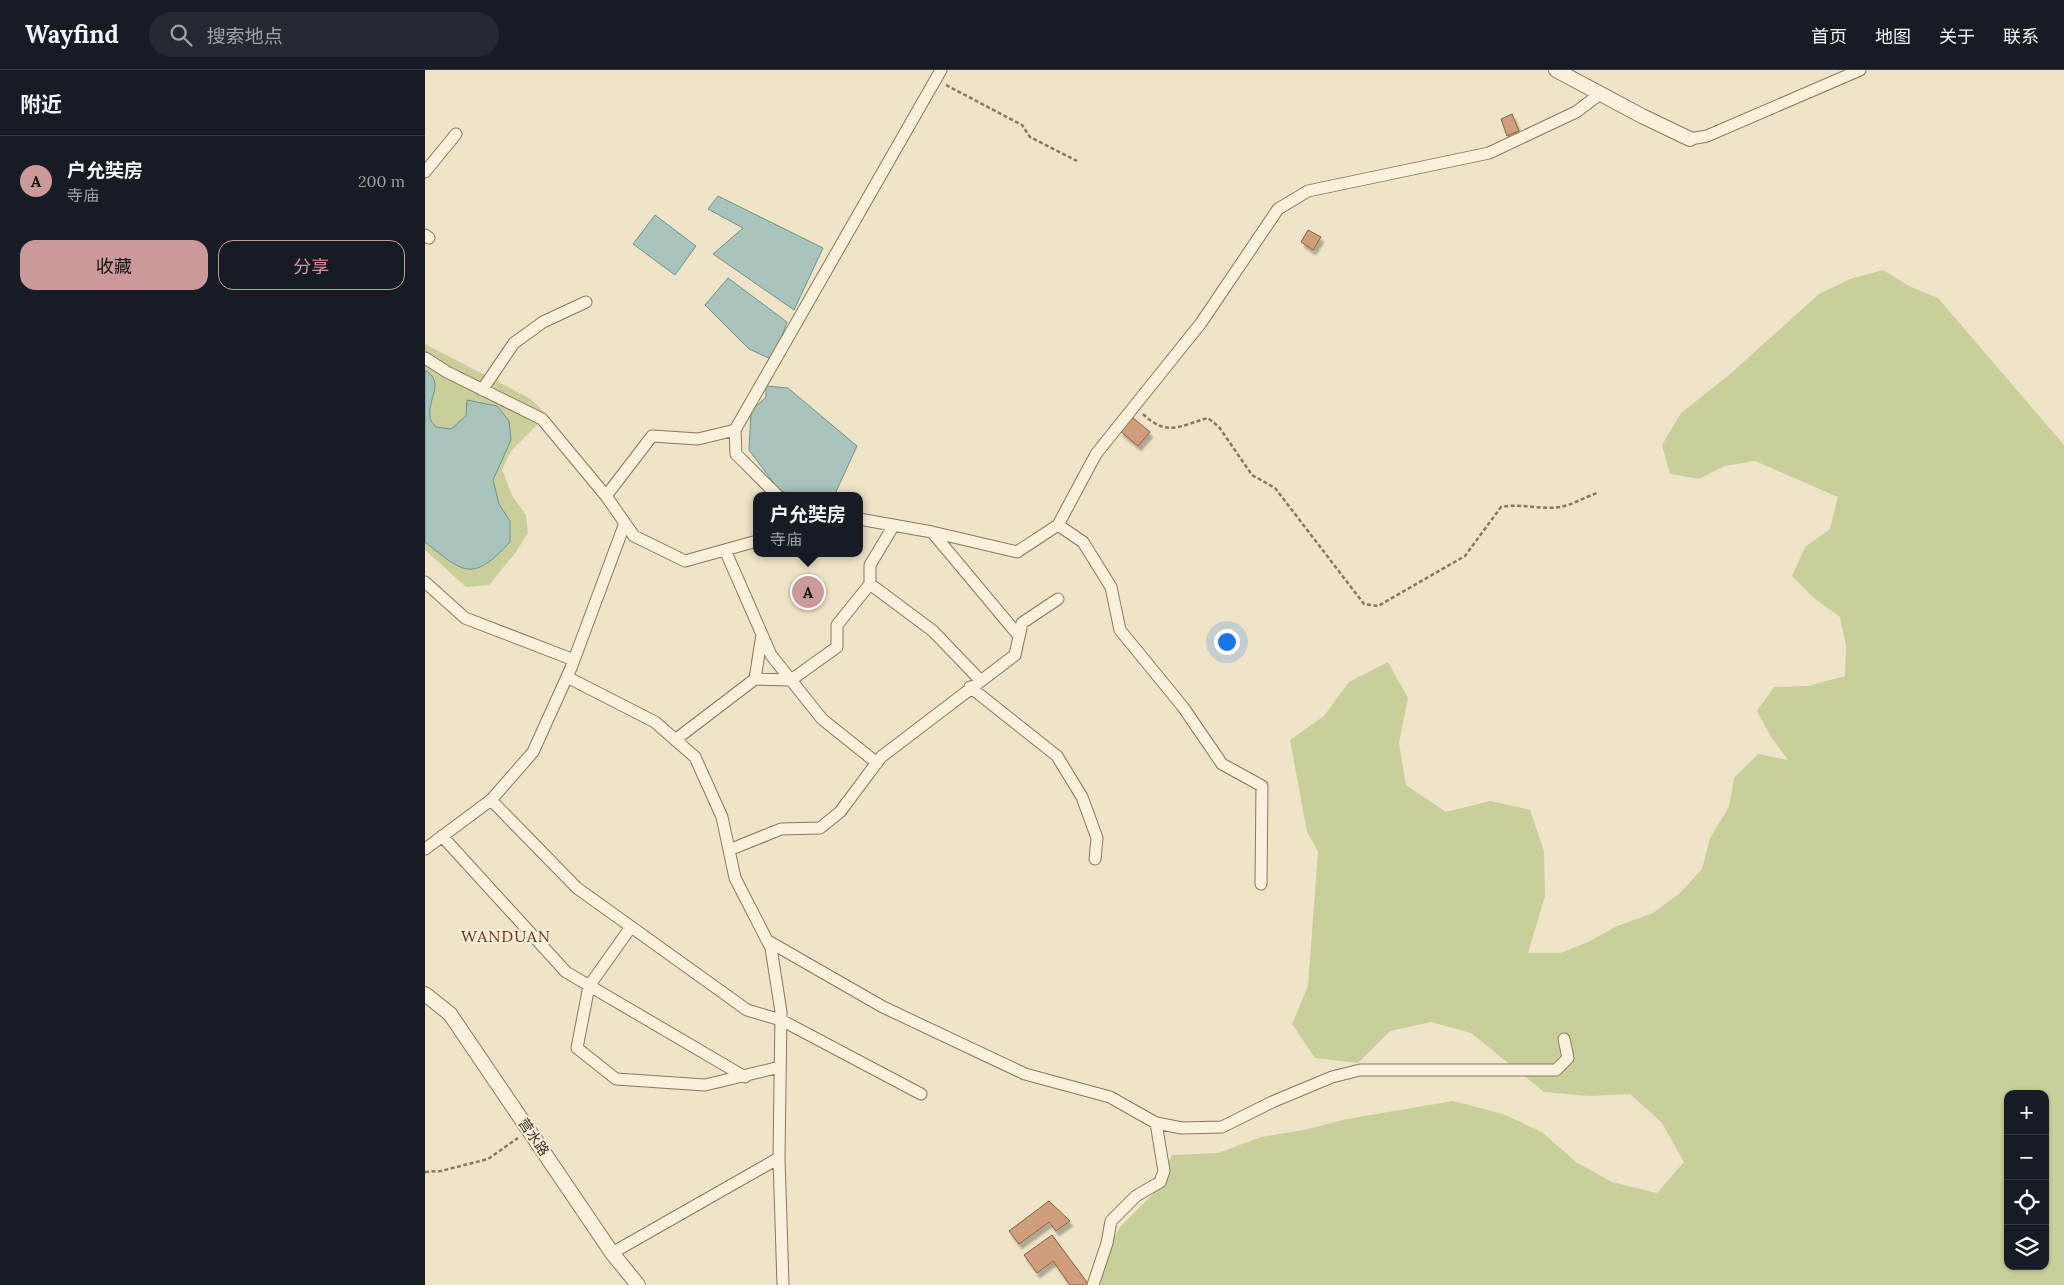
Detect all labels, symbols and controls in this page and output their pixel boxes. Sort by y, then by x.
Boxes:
search box [149,12,499,57]
text: Wayfind [25,19,119,50]
icon: search [167,21,195,49]
text: 搜索地点 [207,24,283,48]
text: 首页 [1811,25,1847,48]
text: 地图 [1875,25,1911,48]
text: 关于 [1939,25,1975,48]
text: 联系 [2003,25,2039,48]
text: 附近 [20,91,62,118]
text: 户允奘房 [67,158,143,182]
text: A [31,171,41,191]
text: 200 m [358,171,405,191]
text: 寺庙 [67,185,99,205]
button: 收藏 [20,240,208,290]
button: 分享 [218,240,405,290]
popup [753,492,863,557]
text: 户允奘房 [770,502,846,526]
text: 寺庙 [770,529,802,549]
pin: A [792,573,824,611]
your location [1214,629,1240,655]
district label: WANDUAN [461,926,551,946]
map controls [2004,1090,2049,1270]
button: + [2004,1090,2049,1135]
street label: 营水路 [515,1115,553,1159]
button: − [2004,1135,2049,1180]
button: locate [2004,1180,2049,1225]
button: layers [2004,1225,2049,1270]

